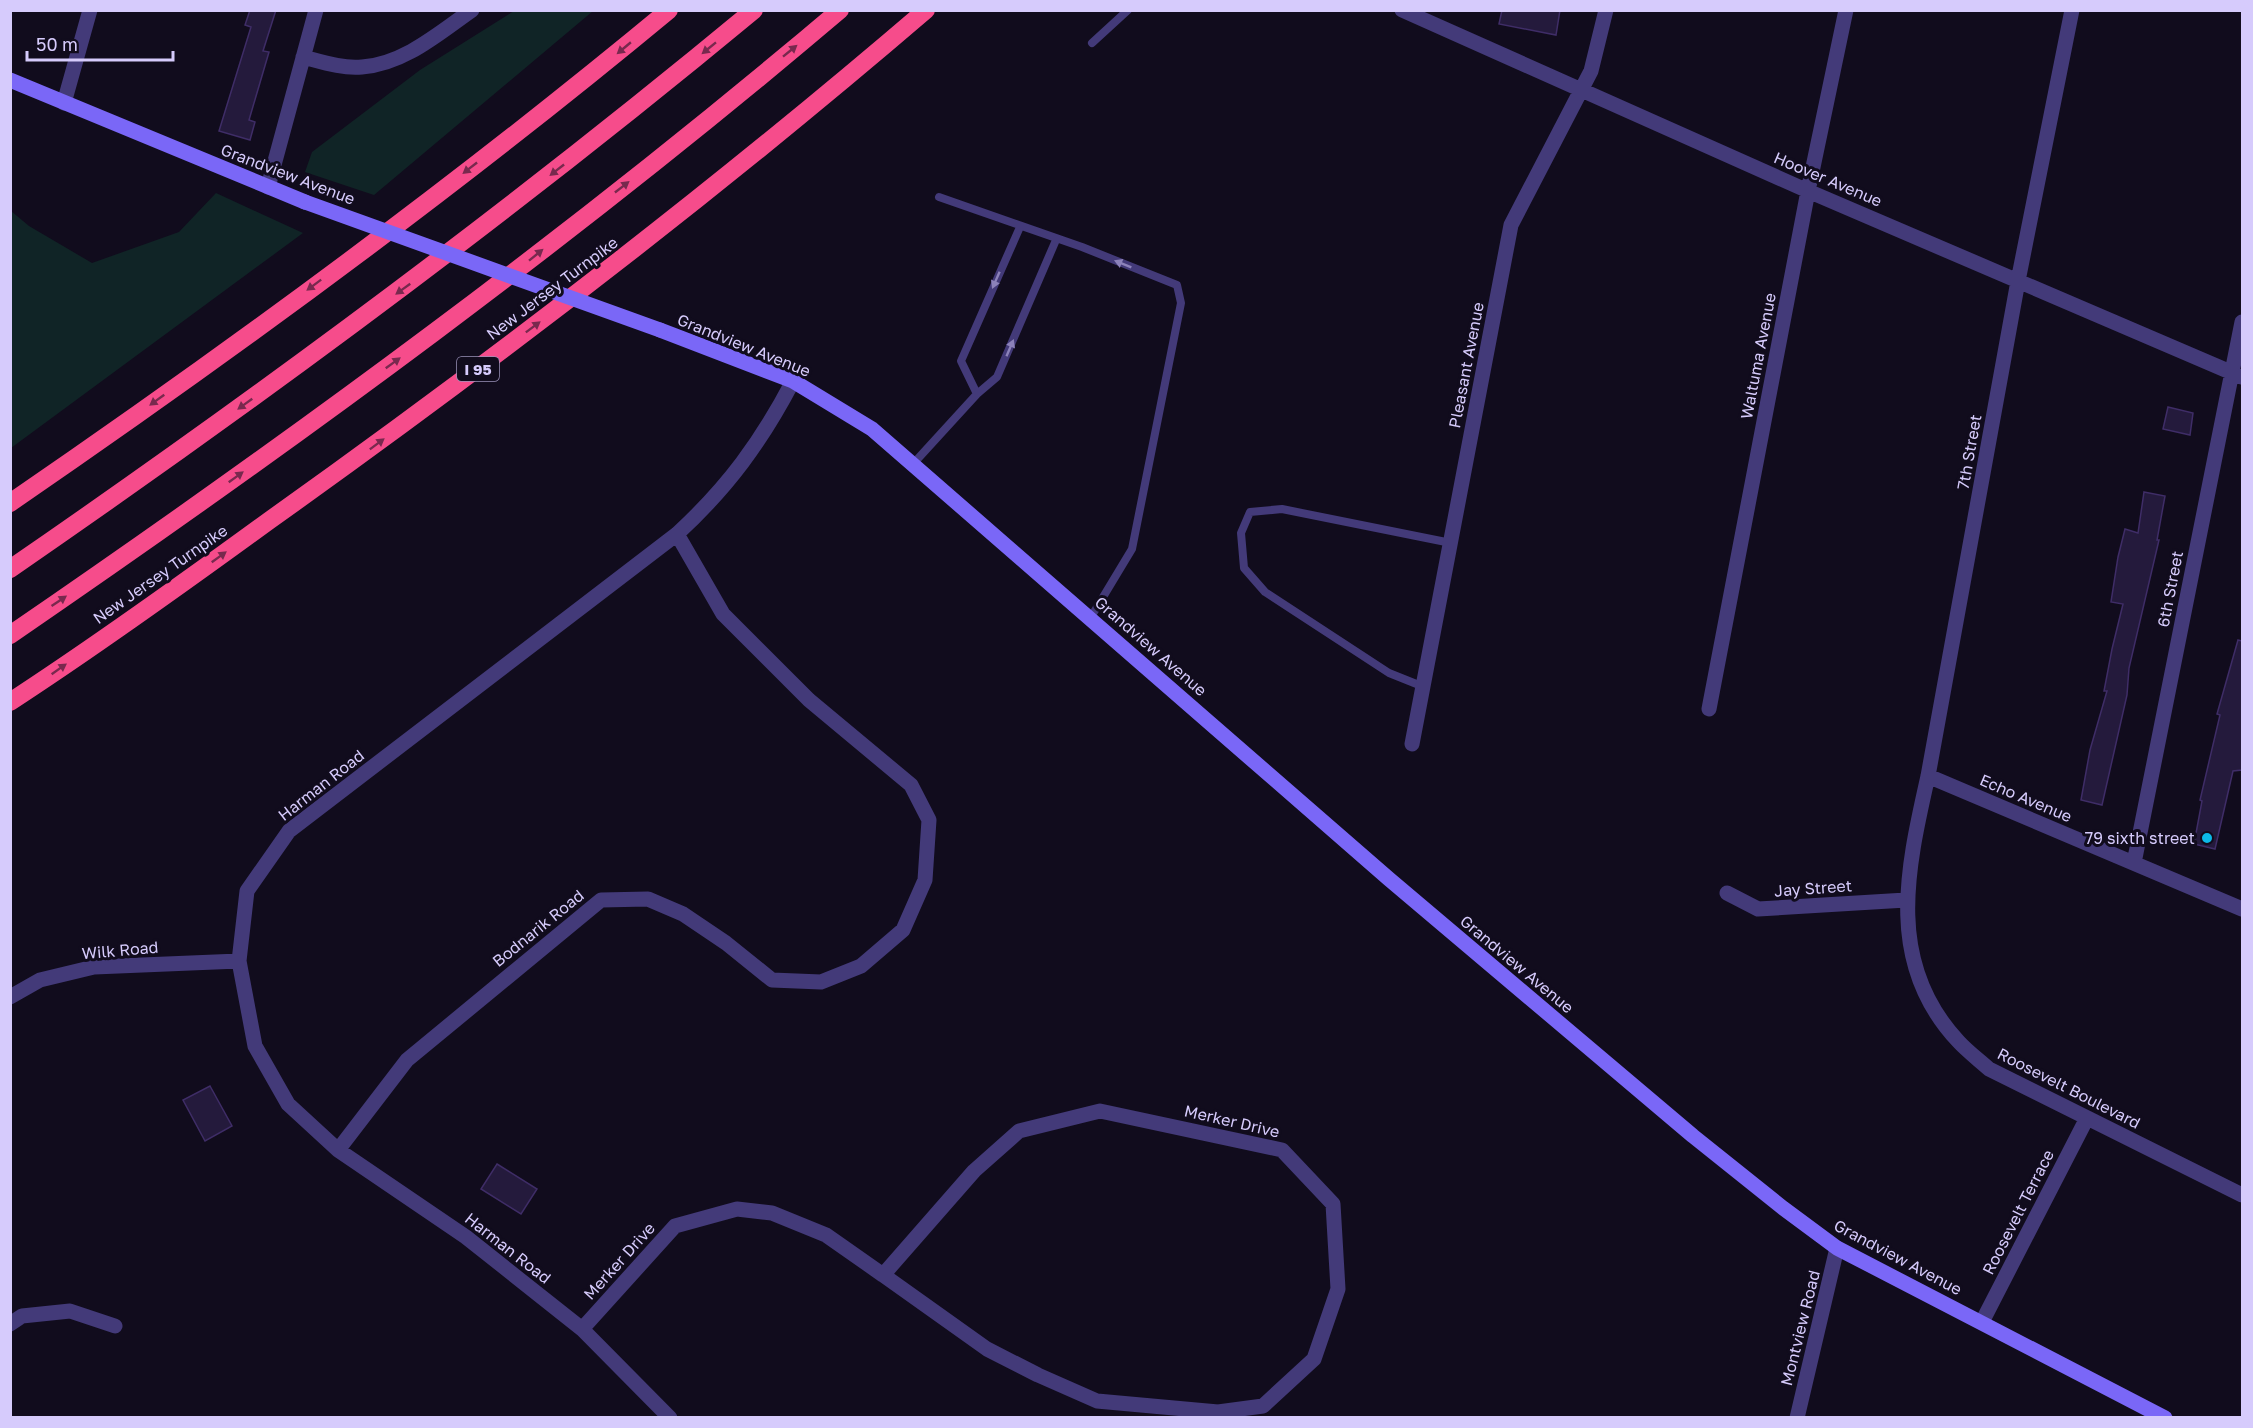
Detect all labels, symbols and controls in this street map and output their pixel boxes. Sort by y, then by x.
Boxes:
scale bar [27,24,172,62]
text: 50 m [36,33,78,55]
one-way arrow [616,41,631,53]
one-way arrow [701,41,717,54]
one-way arrow [782,45,798,58]
street label: Grandview Avenue [218,139,358,209]
street label: Hoover Avenue [1771,147,1885,211]
one-way arrow [462,162,478,174]
one-way arrow [550,163,565,175]
one-way arrow [615,181,630,194]
street label: New Jersey Turnpike [482,232,622,344]
one-way arrow [529,250,544,262]
one-way arrow [1114,258,1132,268]
one-way arrow [992,272,1001,289]
one-way arrow [307,279,322,291]
one-way arrow [395,282,410,294]
street label: Waltuma Avenue [1736,291,1780,421]
street label: Pleasant Avenue [1444,300,1488,430]
street label: Grandview Avenue [674,309,814,381]
one-way arrow [525,321,541,333]
one-way arrow [1005,338,1015,356]
one-way arrow [386,357,401,369]
road number: I 95 [457,357,499,381]
one-way arrow [149,394,164,406]
one-way arrow [238,398,254,410]
street label: 7th Street [1953,413,1985,491]
one-way arrow [370,438,385,450]
one-way arrow [228,472,243,484]
street label: New Jersey Turnpike [89,520,231,628]
street label: 6th Street [2153,549,2187,629]
one-way arrow [210,551,226,563]
street label: Grandview Avenue [1091,592,1211,700]
one-way arrow [50,596,67,607]
one-way arrow [50,663,66,675]
street label: Harman Road [274,745,368,825]
street label: Echo Avenue [1977,770,2075,826]
place label: 79 sixth street [2085,828,2195,848]
marker: 79 sixth street [2200,831,2214,845]
street label: Jay Street [1773,875,1853,901]
street label: Bodnarik Road [488,885,588,971]
street label: Grandview Avenue [1456,911,1578,1017]
street label: Wilk Road [81,937,159,963]
street label: Roosevelt Boulevard [1994,1043,2144,1133]
street label: Merker Drive [1182,1100,1282,1142]
street label: Roosevelt Terrace [1978,1146,2058,1278]
street label: Harman Road [461,1208,555,1288]
street label: Grandview Avenue [1831,1215,1965,1299]
street label: Merker Drive [579,1218,659,1304]
street label: Montview Road [1776,1268,1824,1388]

